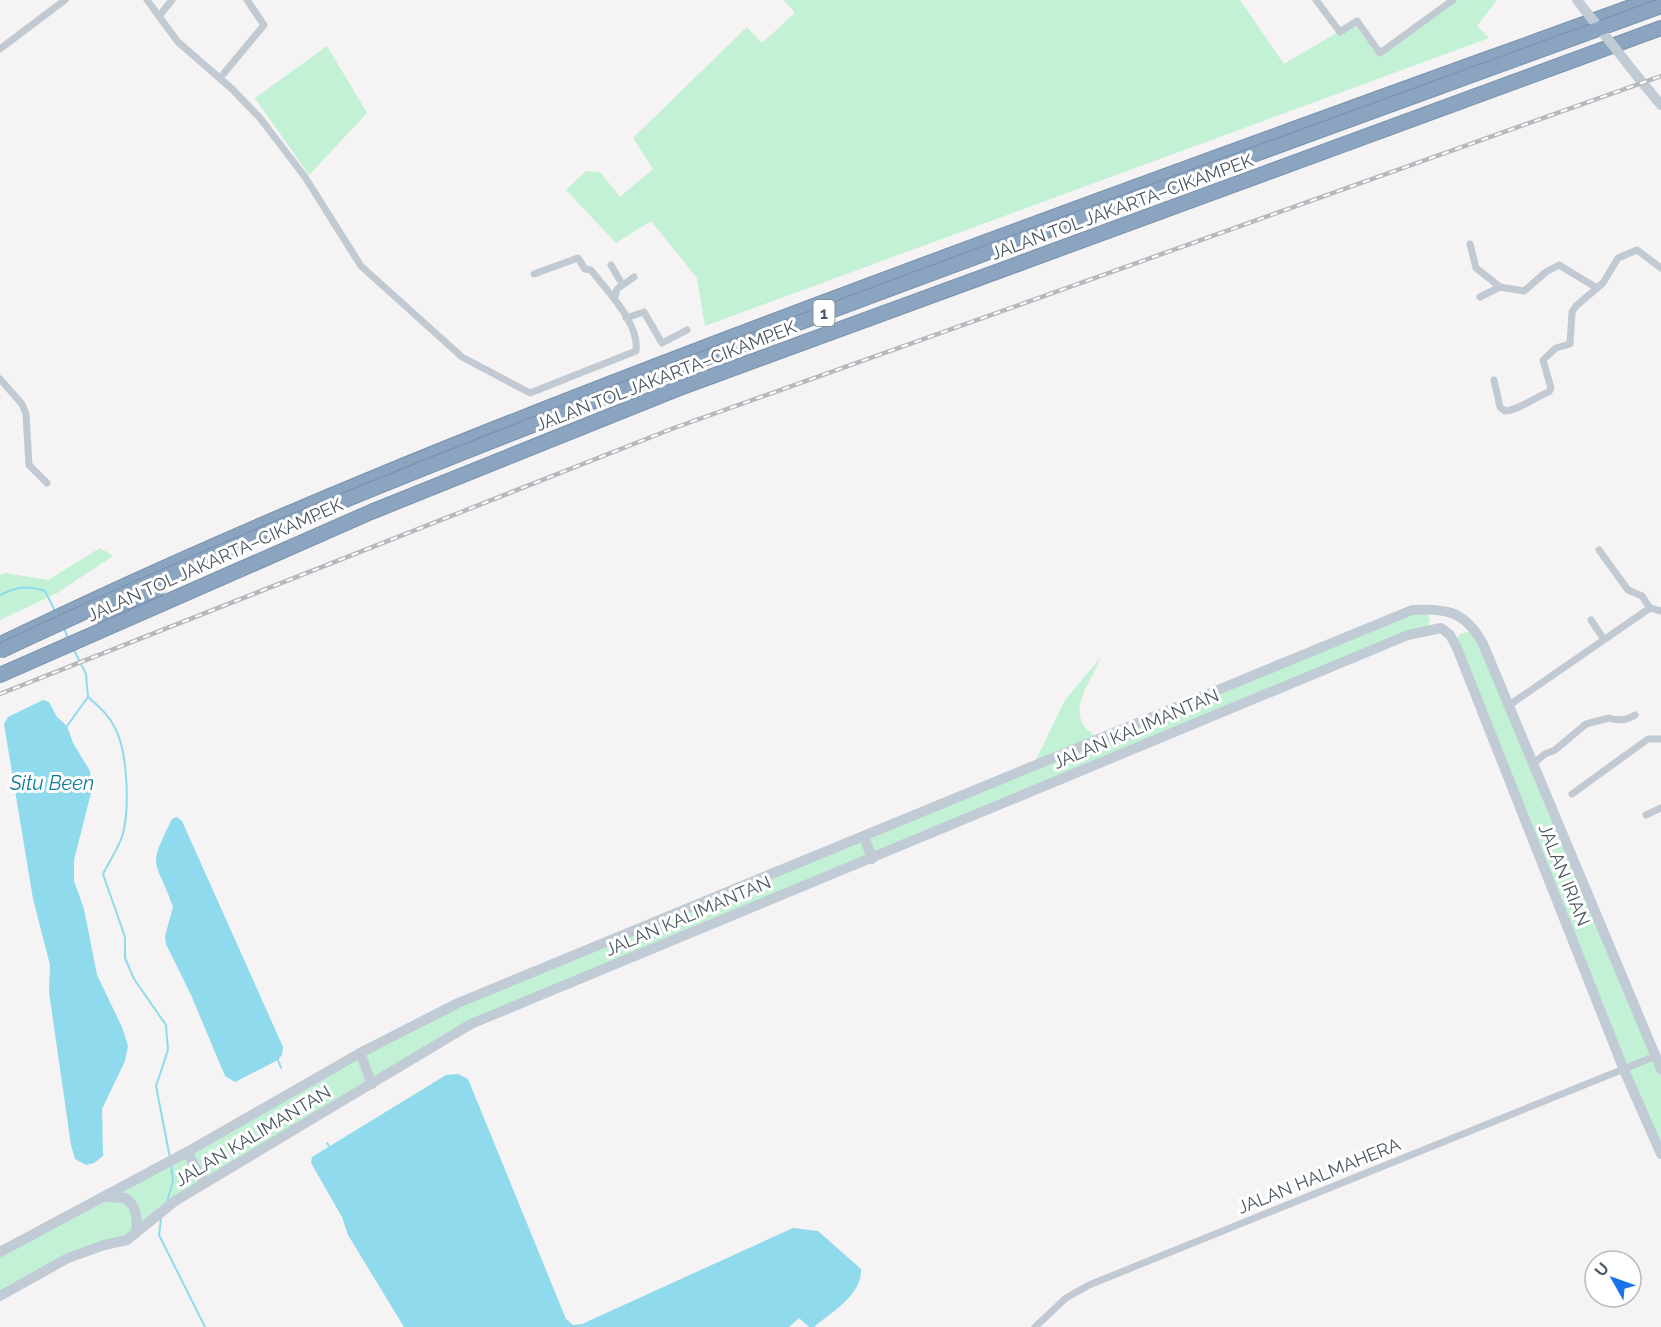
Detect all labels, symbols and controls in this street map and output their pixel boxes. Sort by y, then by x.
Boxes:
street label: JALAN TOL JAKARTA–CIKAMPEK [988,149,1256,264]
road number: 1 [814,300,834,326]
street label: JALAN TOL JAKARTA–CIKAMPEK [533,316,799,435]
street label: JALAN TOL JAKARTA–CIKAMPEK [84,493,346,626]
street label: JALAN KALIMANTAN [1050,684,1222,773]
water label: Situ Been [9,771,94,795]
street label: JALAN IRIAN [1534,821,1595,929]
street label: JALAN KALIMANTAN [602,871,774,960]
street label: JALAN KALIMANTAN [171,1081,334,1190]
street label: JALAN HALMAHERA [1234,1133,1403,1218]
north arrow [1583,1249,1643,1309]
text: U [1591,1259,1613,1280]

